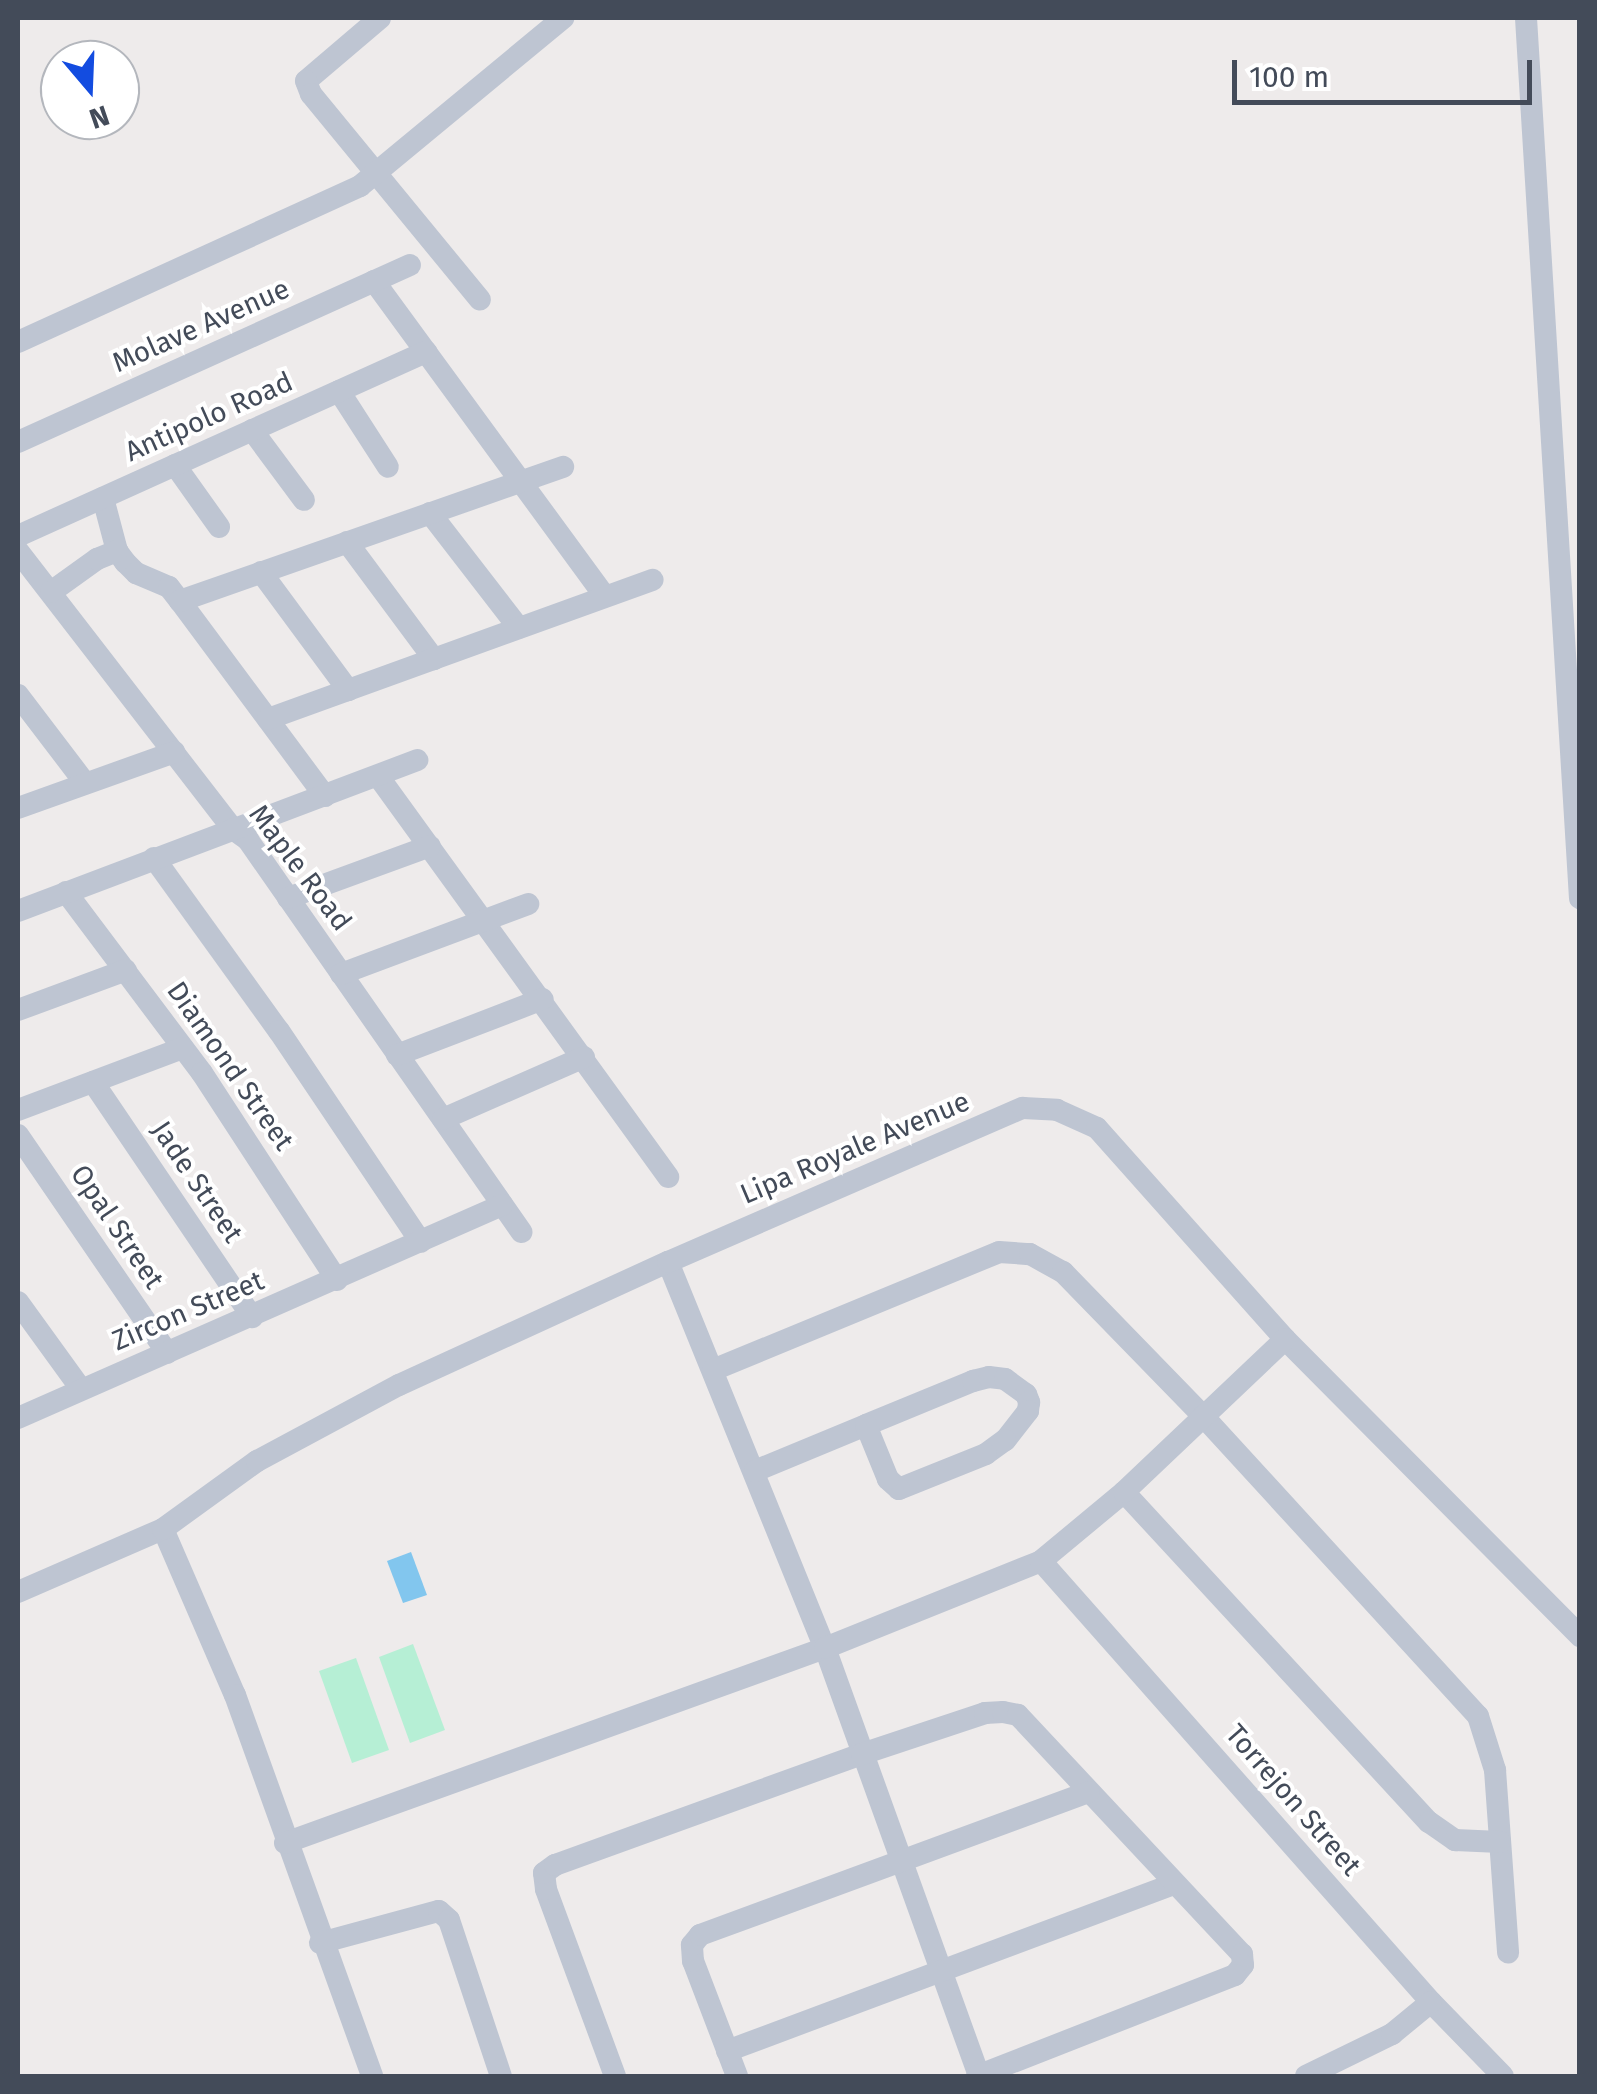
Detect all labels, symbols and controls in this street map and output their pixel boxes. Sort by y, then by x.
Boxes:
north arrow [40,40,140,140]
scale bar [1237,40,1537,102]
text: 100 m [1249,59,1329,95]
text: N [85,98,113,136]
street label: Molave Avenue [107,272,295,380]
street label: Antipolo Road [120,365,298,469]
street label: Maple Road [242,798,358,938]
street label: Diamond Street [159,975,301,1157]
street label: Lipa Royale Avenue [735,1085,975,1211]
street label: Jade Street [144,1115,250,1249]
street label: Opal Street [63,1159,171,1295]
street label: Zircon Street [107,1264,269,1358]
street label: Torrejon Street [1218,1718,1368,1882]

